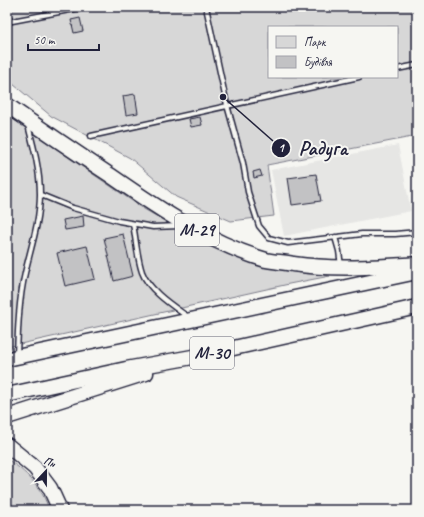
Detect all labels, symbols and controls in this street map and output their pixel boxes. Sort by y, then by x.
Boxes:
scale bar [28,26,99,52]
legend [268,26,398,78]
text: 50 m [34,32,56,48]
text: Парк [304,34,327,50]
text: Будівля [304,54,333,70]
callout: Радуга [271,132,355,164]
text: Радуга [299,136,349,162]
text: 1 [278,140,285,156]
road number: М-29 [175,214,219,246]
road number: М-30 [190,337,234,369]
north arrow [26,451,66,491]
text: Пн [42,453,59,471]

